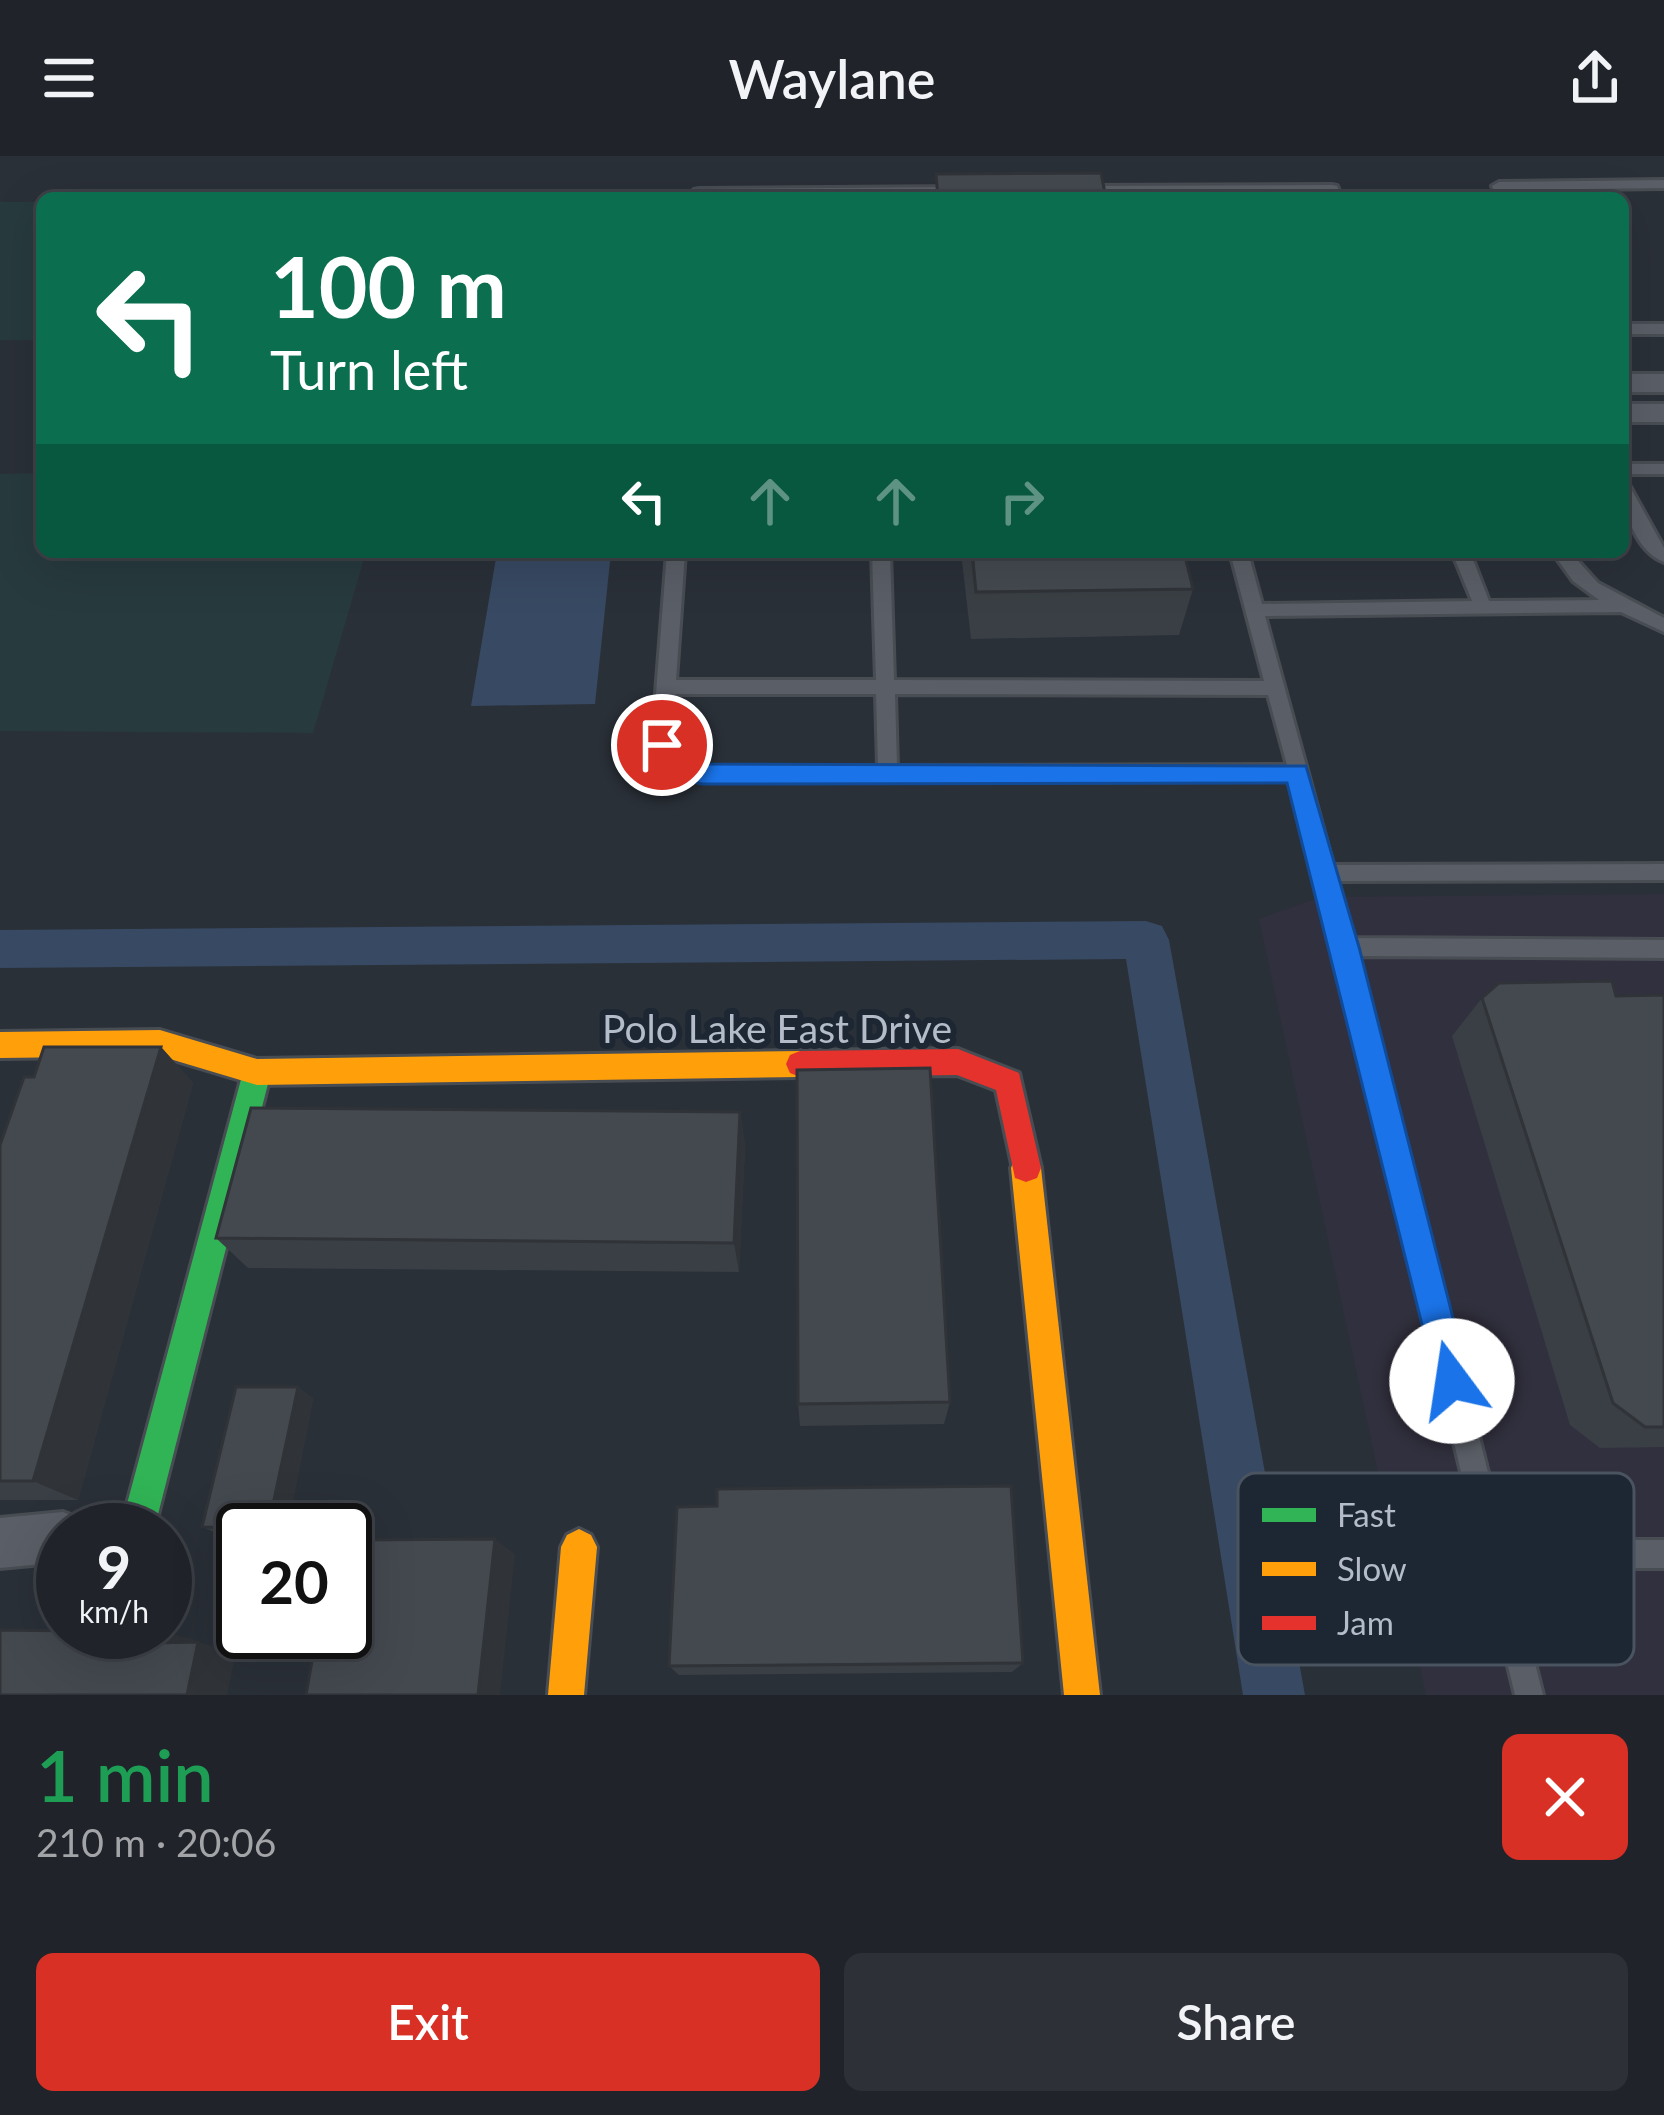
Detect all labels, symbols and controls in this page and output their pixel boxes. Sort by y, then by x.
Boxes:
icon: menu [36,45,102,111]
icon: share [1562,45,1628,111]
text: Waylane [729,46,935,111]
text: 100 m [270,235,507,336]
icon: left [72,240,228,396]
text: Turn left [270,337,468,402]
icon: left [611,468,677,534]
icon: ahead [737,468,803,534]
icon: ahead [863,468,929,534]
icon: right [989,468,1055,534]
pin [611,694,713,796]
icon: arrive [629,712,695,778]
street label: Polo Lake East Drive [602,1005,952,1051]
position arrow [1389,1318,1515,1444]
legend [1238,1473,1634,1665]
text: Fast [1337,1494,1396,1534]
speed limit sign: 20 [216,1503,372,1659]
text: 9 [97,1530,131,1602]
text: Slow [1337,1548,1407,1588]
text: km/h [79,1593,149,1629]
text: Jam [1337,1602,1394,1642]
text: 1 min [36,1731,214,1817]
button: close [1502,1734,1628,1860]
text: 210 m · 20:06 [36,1819,276,1865]
button: Exit [36,1953,820,2091]
button: Share [844,1953,1628,2091]

